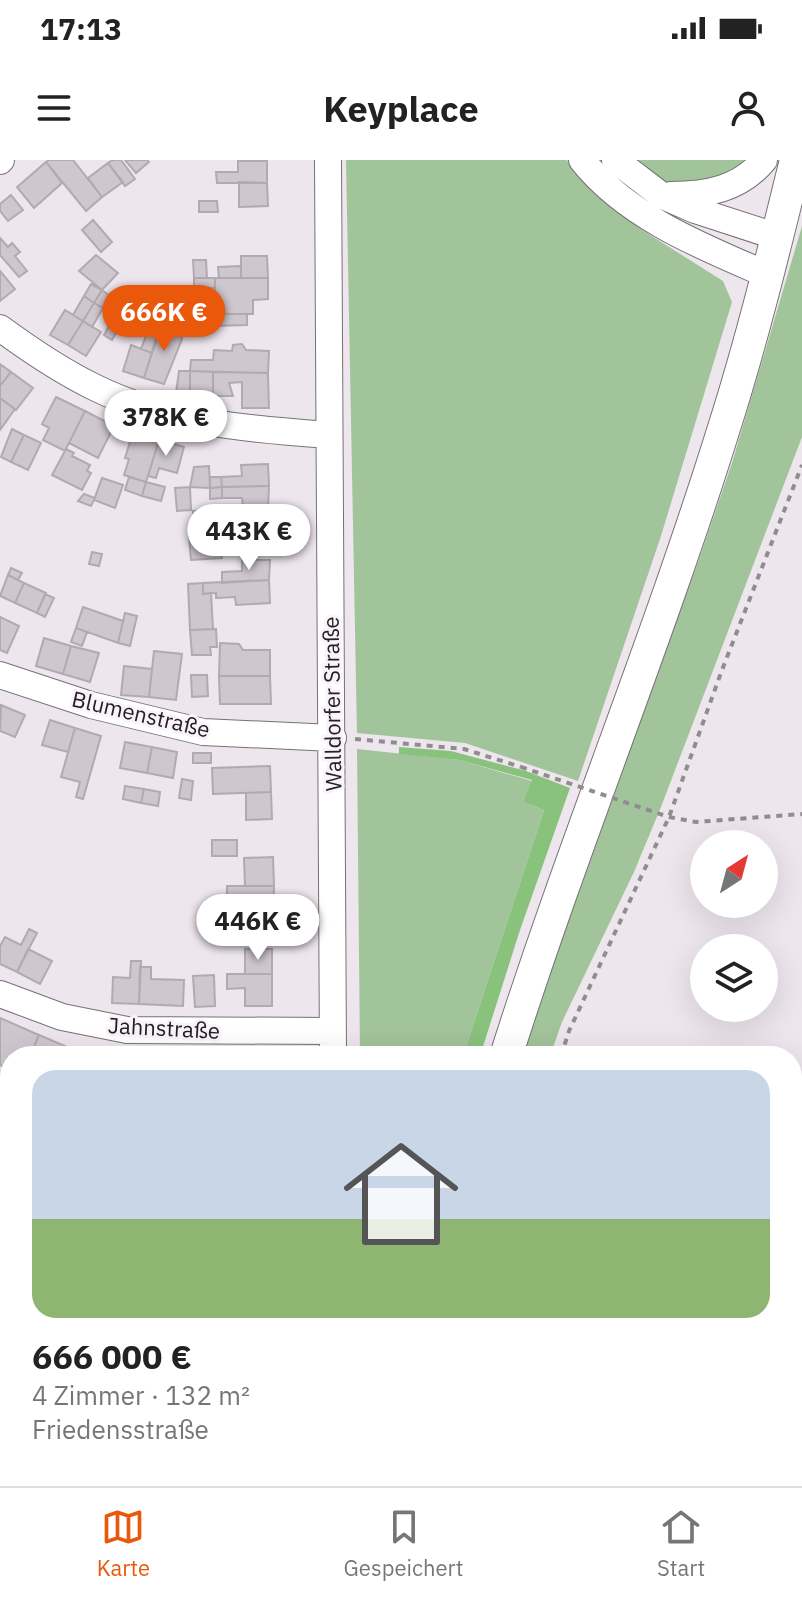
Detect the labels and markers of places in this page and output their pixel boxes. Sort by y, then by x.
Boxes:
pin: 666K € [99,285,229,353]
pin: 378K € [101,390,231,458]
pin: 443K € [184,504,314,572]
pin: 446K € [193,894,323,962]

